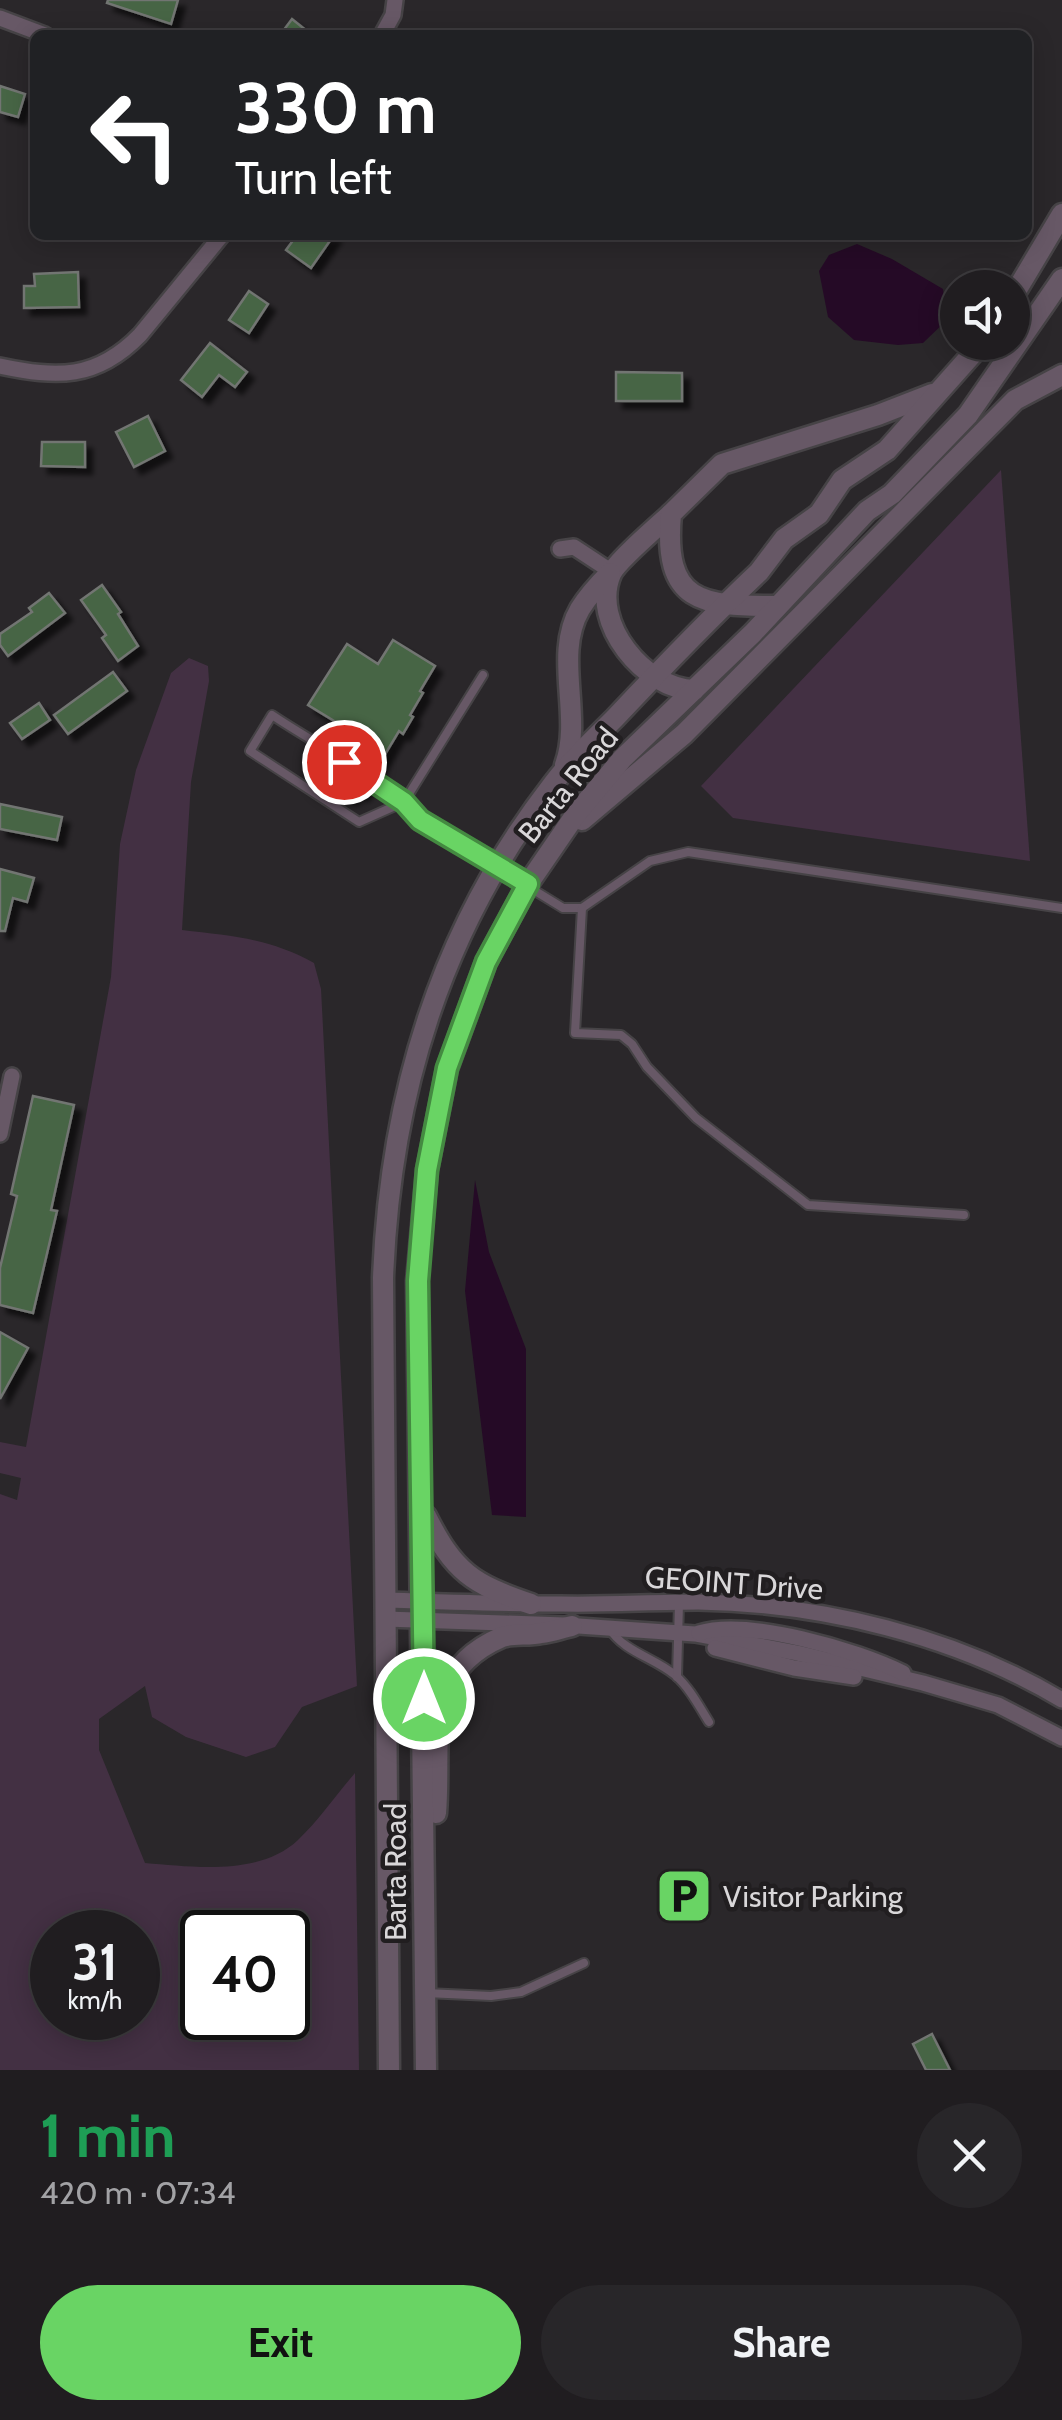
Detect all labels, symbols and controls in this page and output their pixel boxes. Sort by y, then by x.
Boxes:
text: 330 m [235,65,436,151]
icon: left [70,70,200,200]
text: Turn left [235,151,392,205]
map controls [940,270,1030,360]
button: sound [940,270,1030,360]
pin [302,720,387,805]
street label: Barta Road [510,720,626,850]
icon: arrive [317,735,372,790]
street label: GEOINT Drive [644,1558,824,1608]
position arrow [372,1647,476,1751]
street label: Barta Road [377,1803,414,1941]
parking icon: Visitor Parking [654,1866,714,1926]
place label: Visitor Parking [723,1878,904,1915]
speed limit sign: 40 [180,1910,310,2040]
text: 31 [72,1932,118,1993]
text: km/h [68,1985,122,2015]
text: 1 min [40,2099,175,2172]
button: close [917,2103,1022,2208]
text: 420 m · 07:34 [40,2173,235,2212]
button: Exit [40,2285,521,2400]
button: Share [541,2285,1022,2400]

